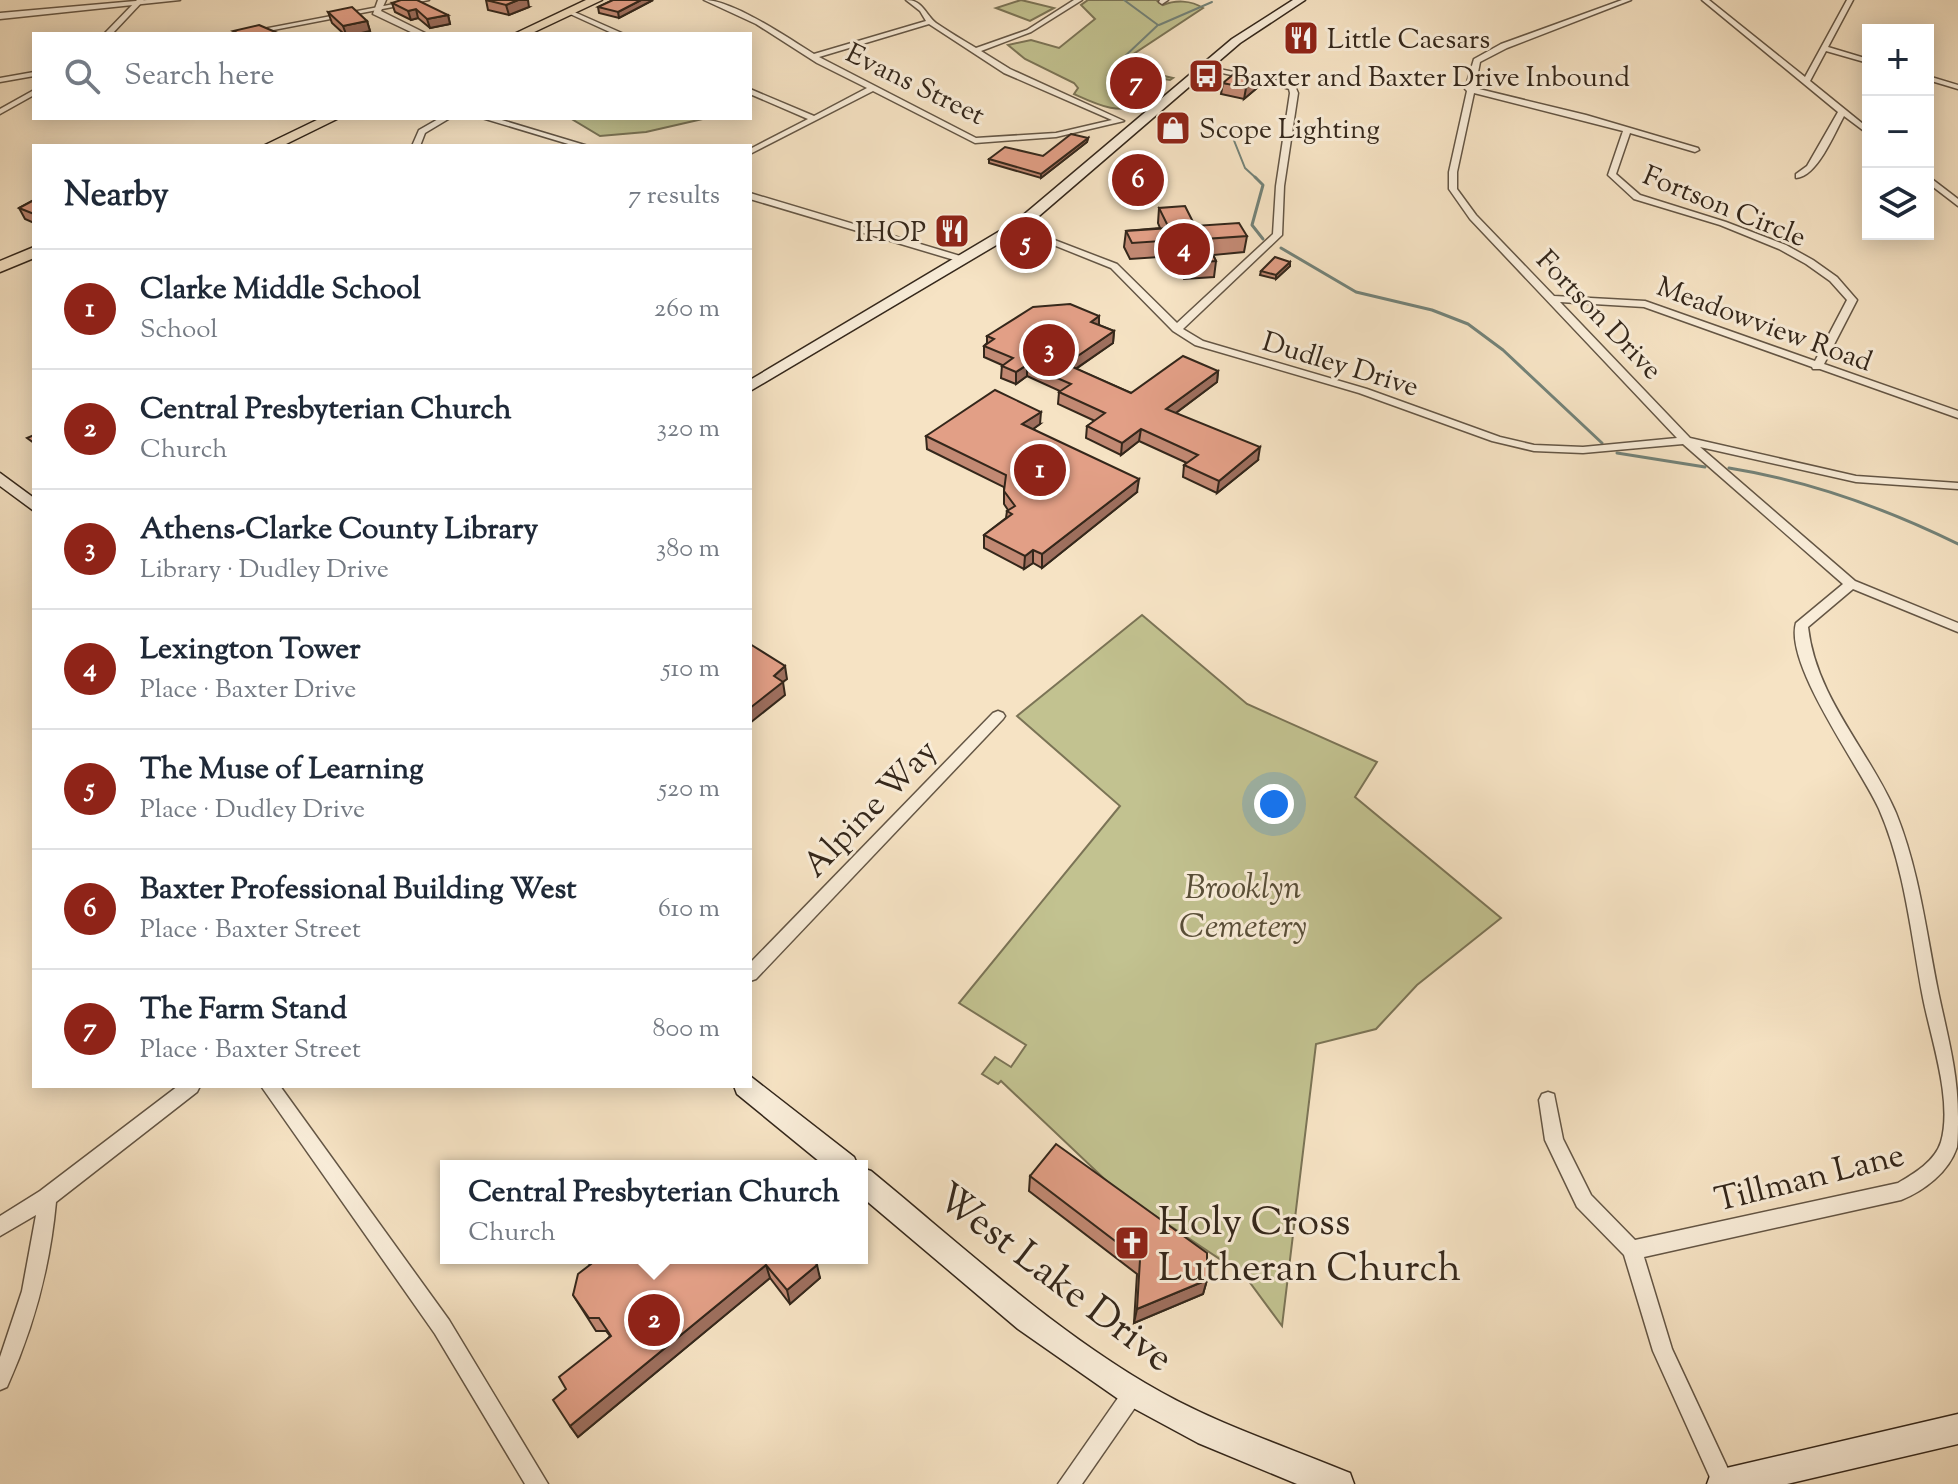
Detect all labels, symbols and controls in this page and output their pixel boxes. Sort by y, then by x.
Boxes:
restaurant icon: Little Caesars [1282,19,1320,57]
place label: Little Caesars [1327,21,1490,61]
map controls [1862,24,1934,240]
button: + [1862,24,1934,96]
search box [32,32,752,120]
street label: Evans Street [838,35,991,137]
pin: 7 [1110,53,1162,113]
icon: search [60,54,104,98]
text: Search here [124,55,274,98]
bus stop icon: Baxter and Baxter Drive Inbound [1187,57,1225,95]
place label: Baxter and Baxter Drive Inbound [1232,59,1630,99]
button: − [1862,96,1934,168]
shop icon: Scope Lighting [1154,109,1192,147]
place label: Scope Lighting [1199,111,1380,151]
pin: 6 [1112,150,1164,210]
street label: Fortson Circle [1636,157,1812,259]
button: layers [1862,168,1934,240]
text: Nearby [64,172,169,221]
text: 7 results [628,178,720,215]
restaurant icon: IHOP [933,212,971,250]
pin: 5 [1000,213,1052,273]
place label: IHOP [855,214,926,254]
pin: 4 [1158,219,1210,279]
street label: Fortson Drive [1526,242,1670,390]
street label: Meadowview Road [1651,268,1878,383]
text: Clarke Middle School [140,269,421,312]
text: 1 [86,291,94,328]
text: 260 m [654,291,720,328]
text: School [140,312,218,349]
pin: 3 [1023,320,1075,380]
street label: Dudley Drive [1257,323,1423,409]
text: Central Presbyterian Church [140,389,512,432]
text: 2 [84,411,96,448]
text: 320 m [657,411,720,448]
text: Church [140,432,228,469]
pin: 1 [1014,440,1066,500]
text: Athens-Clarke County Library [140,509,538,552]
text: 3 [85,531,95,568]
text: 380 m [656,531,720,568]
text: Library · Dudley Drive [140,552,389,589]
text: Lexington Tower [140,629,360,672]
text: 4 [83,651,97,688]
text: 510 m [662,651,720,688]
text: Place · Baxter Drive [140,672,356,709]
street label: Alpine Way [793,729,950,890]
text: The Muse of Learning [140,749,424,792]
text: 5 [86,771,94,808]
text: 520 m [658,771,720,808]
your location [1254,784,1294,824]
text: Place · Dudley Drive [140,792,365,829]
park label: Brooklyn Cemetery [1179,865,1307,953]
text: Baxter Professional Building West [140,869,576,912]
text: 6 [84,891,96,928]
text: 610 m [658,891,720,928]
text: Place · Baxter Street [140,912,361,949]
text: The Farm Stand [140,989,347,1032]
text: 7 [83,1011,97,1048]
text: 800 m [652,1011,720,1048]
text: Place · Baxter Street [140,1032,361,1069]
street label: Tillman Lane [1710,1132,1910,1227]
popup [440,1160,868,1264]
street label: West Lake Drive [923,1171,1184,1388]
text: Central Presbyterian Church [468,1172,840,1215]
place label: Holy Cross Lutheran Church [1158,1196,1461,1299]
text: Church [468,1215,556,1252]
church icon: Holy Cross Lutheran Church [1113,1224,1151,1262]
pin: 2 [628,1290,680,1350]

